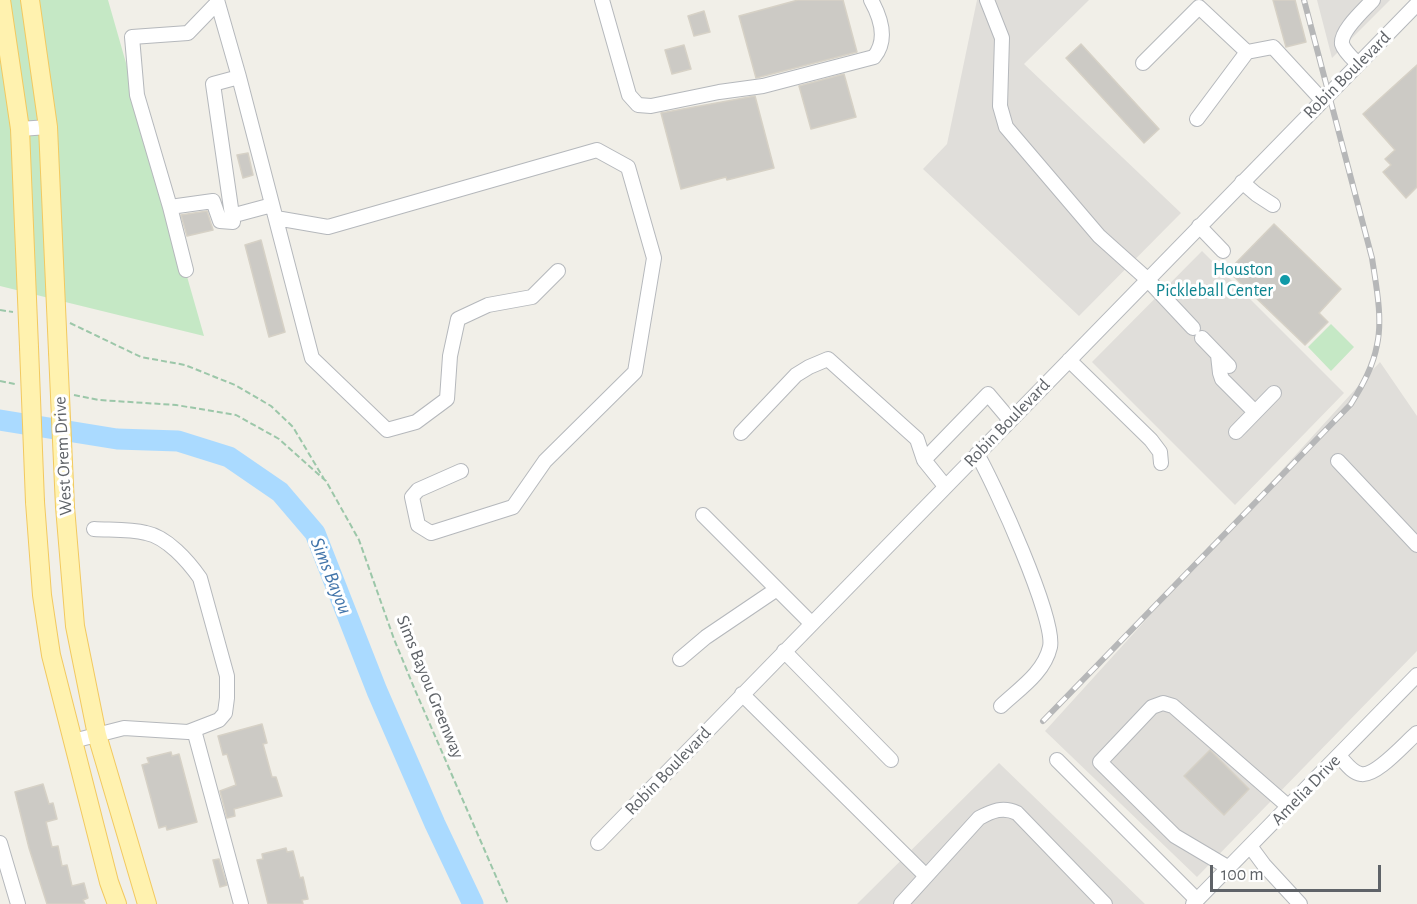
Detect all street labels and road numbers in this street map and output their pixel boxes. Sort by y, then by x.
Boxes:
street label: Robin Boulevard [1299,27,1395,123]
street label: Robin Boulevard [959,374,1055,472]
street label: West Orem Drive [49,396,77,516]
street label: Sims Bayou Greenway [391,612,469,762]
street label: Robin Boulevard [620,722,716,820]
street label: Amelia Drive [1267,750,1345,830]

